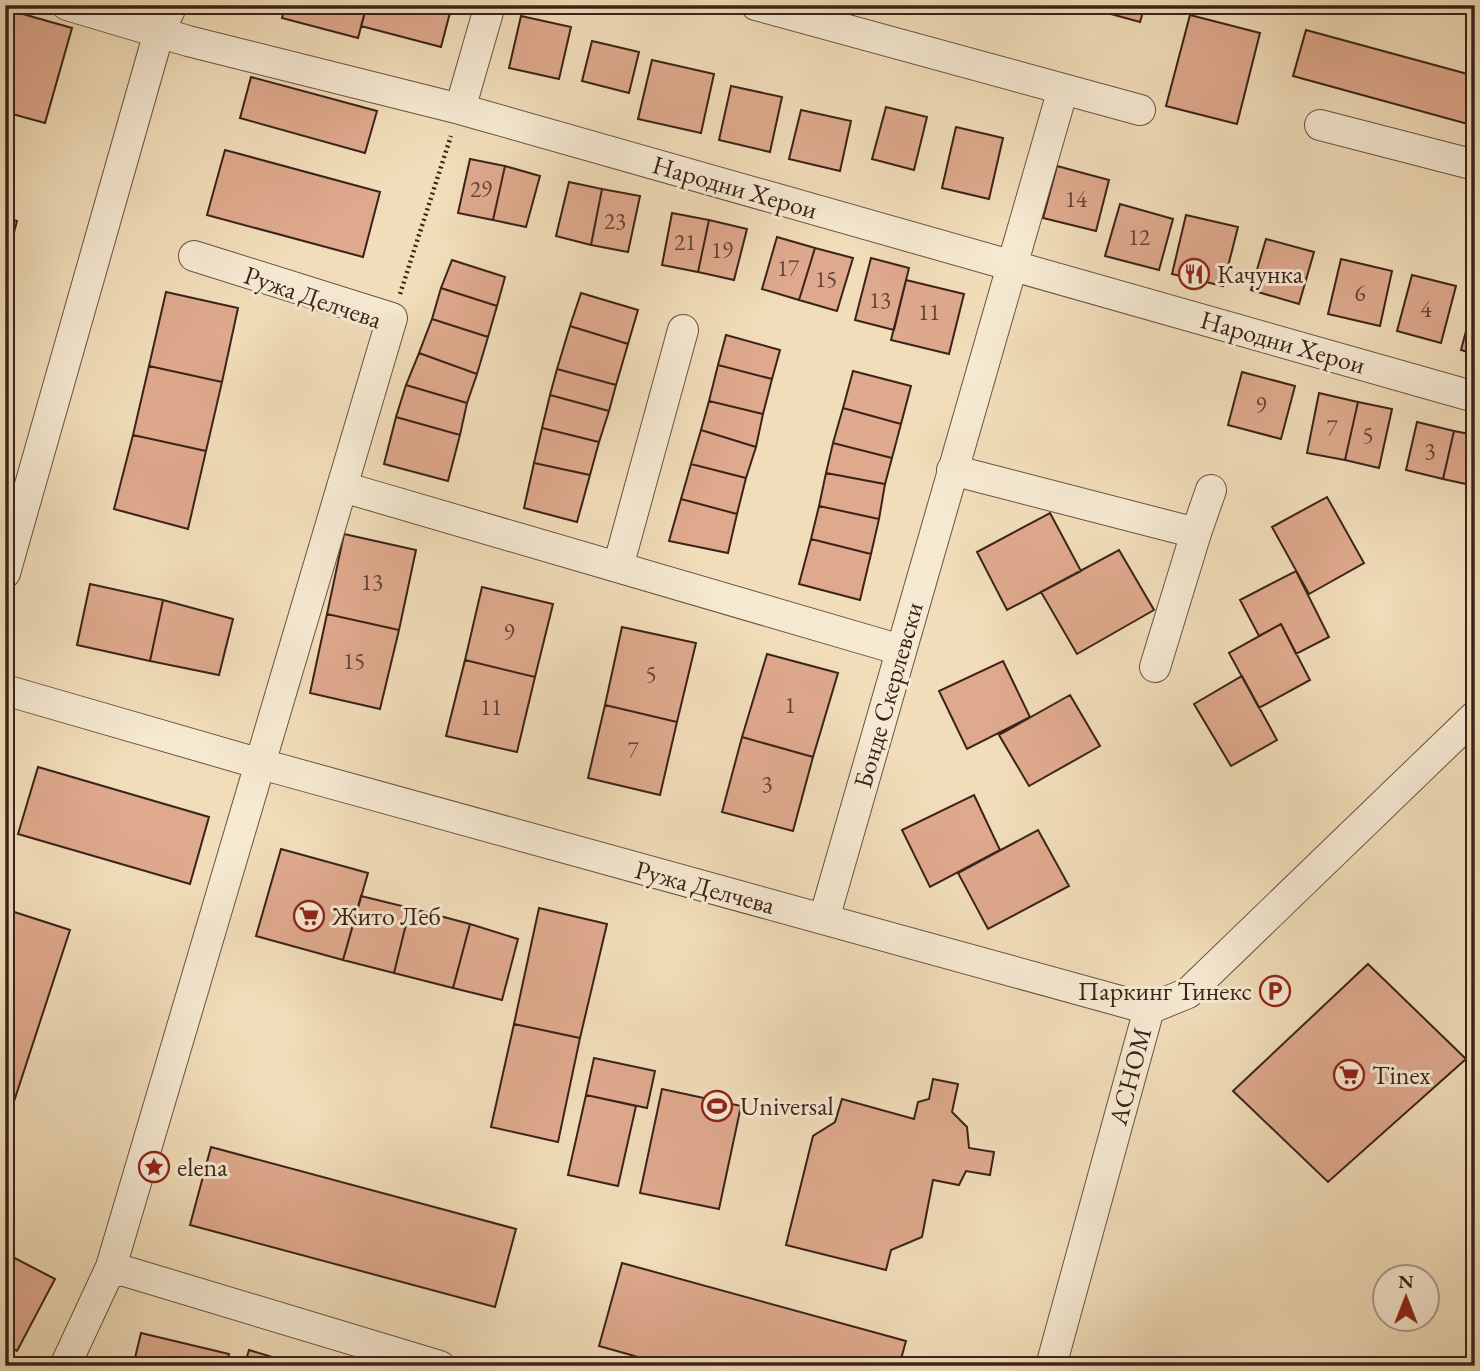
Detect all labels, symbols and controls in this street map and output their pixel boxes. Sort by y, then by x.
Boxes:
street label: Народни Херои [649,147,822,227]
house number: 29 [470,174,492,204]
house number: 14 [1065,184,1088,214]
house number: 23 [604,206,626,236]
house number: 12 [1128,222,1150,252]
house number: 21 [674,227,696,257]
house number: 19 [711,235,733,265]
house number: 17 [777,253,800,283]
restaurant icon: Качунка [1177,257,1211,291]
place label: Качунка [1217,257,1304,291]
street label: Ружа Делчева [240,258,387,337]
house number: 15 [815,264,837,294]
house number: 6 [1354,278,1366,308]
house number: 13 [869,285,891,315]
house number: 4 [1420,294,1432,324]
house number: 11 [918,297,940,327]
street label: Народни Херои [1197,302,1370,382]
house number: 9 [1255,390,1267,420]
house number: 7 [1326,413,1338,443]
house number: 5 [1362,420,1374,450]
house number: 3 [1424,436,1436,466]
house number: 13 [361,567,383,597]
street label: Бонде Скерлевски [845,598,931,792]
house number: 9 [503,617,515,647]
house number: 15 [343,646,365,676]
house number: 5 [645,659,657,689]
house number: 1 [784,690,796,720]
house number: 11 [480,692,502,722]
house number: 7 [627,735,639,765]
house number: 3 [761,769,773,799]
street label: Ружа Делчева [631,852,779,922]
supermarket icon: Жито Леб [292,899,326,933]
place label: Жито Леб [331,899,441,933]
place label: Паркинг Тинекс [1078,974,1252,1008]
parking icon: Паркинг Тинекс [1258,974,1292,1008]
street label: АСНОМ [1100,1023,1159,1130]
supermarket icon: Tinex [1332,1058,1366,1092]
place label: Tinex [1372,1058,1431,1092]
sports icon: Universal [700,1089,734,1123]
place label: Universal [740,1089,834,1123]
place icon: elena [137,1150,171,1184]
place label: elena [177,1150,228,1184]
north arrow [1372,1262,1442,1332]
text: N [1398,1269,1414,1294]

